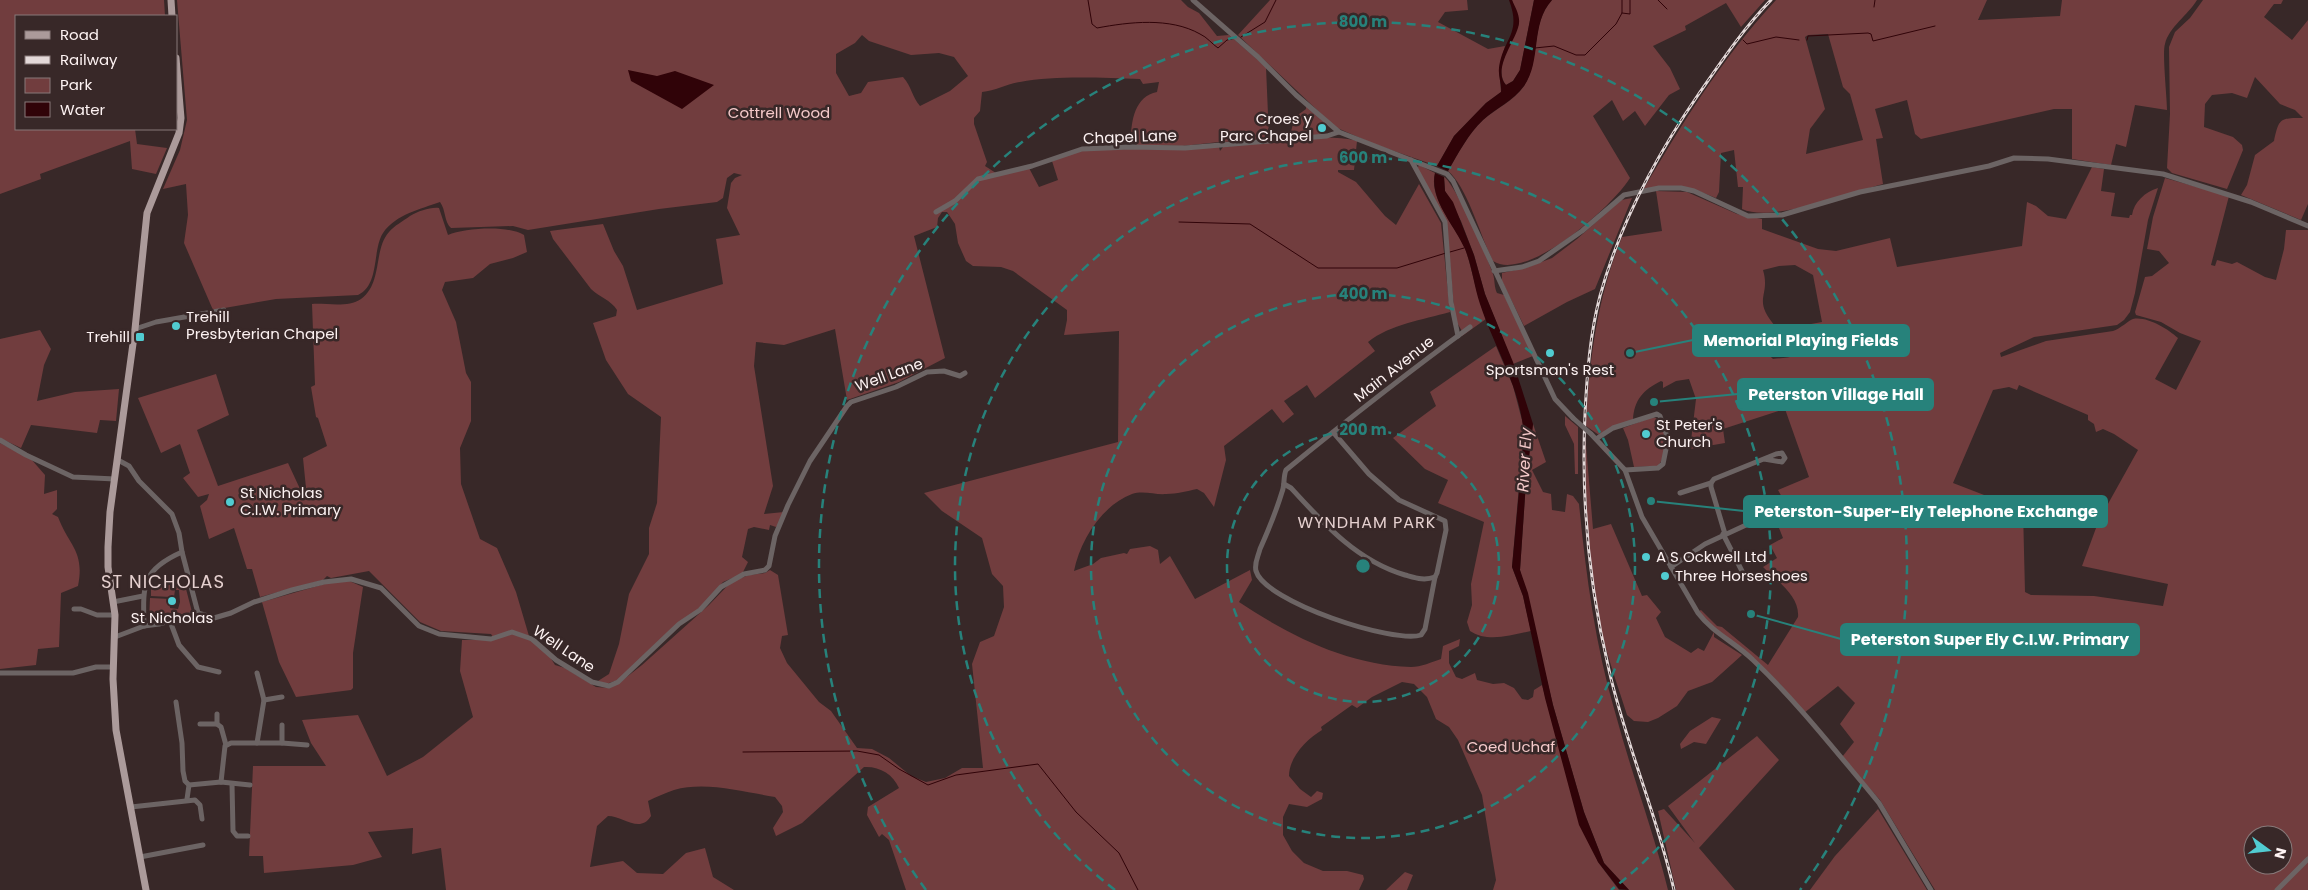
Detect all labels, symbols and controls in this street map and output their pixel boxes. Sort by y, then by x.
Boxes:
text: 800 m [1339,11,1387,32]
legend [15,15,178,130]
text: Road [60,24,99,45]
text: Railway [60,49,118,70]
text: Park [60,74,92,95]
text: Water [60,99,106,120]
park label: Cottrell Wood [728,102,830,123]
place label: Croes y Parc Chapel [1220,108,1313,146]
marker: Croes y Parc Chapel [1316,122,1328,134]
street label: Chapel Lane [1083,124,1177,149]
text: 600 m [1339,147,1387,168]
text: 400 m [1339,283,1388,304]
place label: Trehill Presbyterian Chapel [186,306,338,344]
marker: Trehill Presbyterian Chapel [170,320,182,332]
callout: Memorial Playing Fields [1693,325,1909,356]
place label: Trehill [86,326,130,347]
text: Memorial Playing Fields [1703,329,1899,352]
marker: Trehill [134,331,146,343]
street label: Main Avenue [1349,331,1438,407]
marker: Sportsman's Rest [1544,347,1556,359]
street label: Well Lane [852,353,926,397]
place label: Sportsman's Rest [1486,359,1614,380]
callout: Peterston Village Hall [1738,379,1933,410]
text: Peterston Village Hall [1748,383,1924,406]
place label: St Peter's Church [1656,414,1723,452]
text: 200 m [1339,419,1387,440]
water label: River Ely [1511,426,1538,493]
marker: St Peter's Church [1640,428,1652,440]
place label: St Nicholas C.I.W. Primary [240,482,342,520]
marker: St Nicholas C.I.W. Primary [224,496,236,508]
callout: Peterston-Super-Ely Telephone Exchange [1744,496,2107,527]
text: Peterston-Super-Ely Telephone Exchange [1754,500,2098,523]
district label: WYNDHAM PARK [1298,511,1436,534]
place label: A S Ockwell Ltd [1656,546,1767,567]
marker: A S Ockwell Ltd [1640,551,1652,563]
centre of rings [1354,557,1372,575]
place label: Three Horseshoes [1675,565,1808,586]
district label: ST NICHOLAS [101,569,225,594]
marker: Three Horseshoes [1659,570,1671,582]
marker: St Nicholas [166,595,178,607]
place label: St Nicholas [131,607,213,628]
street label: Well Lane [529,620,600,677]
callout: Peterston Super Ely C.I.W. Primary [1841,624,2139,655]
text: Peterston Super Ely C.I.W. Primary [1851,628,2130,651]
park label: Coed Uchaf [1467,736,1555,757]
north arrow [2243,825,2293,875]
text: N [2270,846,2292,861]

